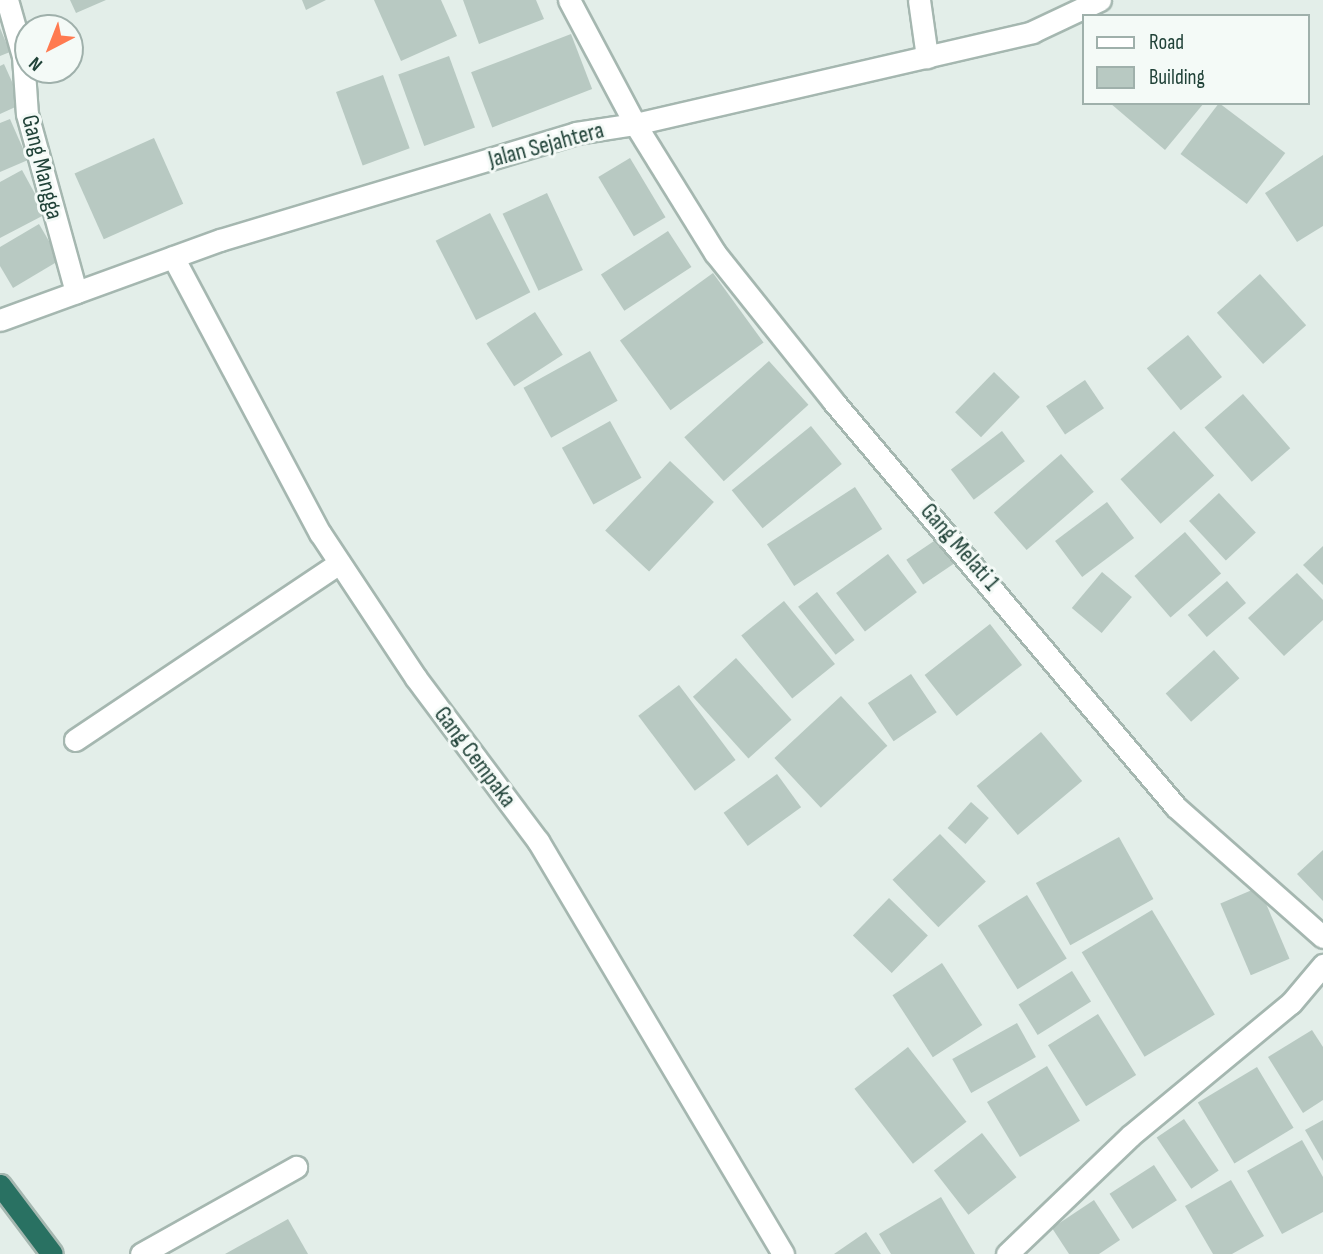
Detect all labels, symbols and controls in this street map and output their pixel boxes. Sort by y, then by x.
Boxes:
north arrow [14,14,84,84]
legend [1082,14,1309,105]
text: Road [1149,30,1184,55]
text: N [24,52,47,75]
text: Building [1149,65,1205,90]
street label: Gang Mangga [15,112,69,222]
street label: Jalan Sejahtera [485,116,607,174]
street label: Gang Melati 1 [914,497,1006,597]
street label: Gang Cempaka [428,701,522,813]

